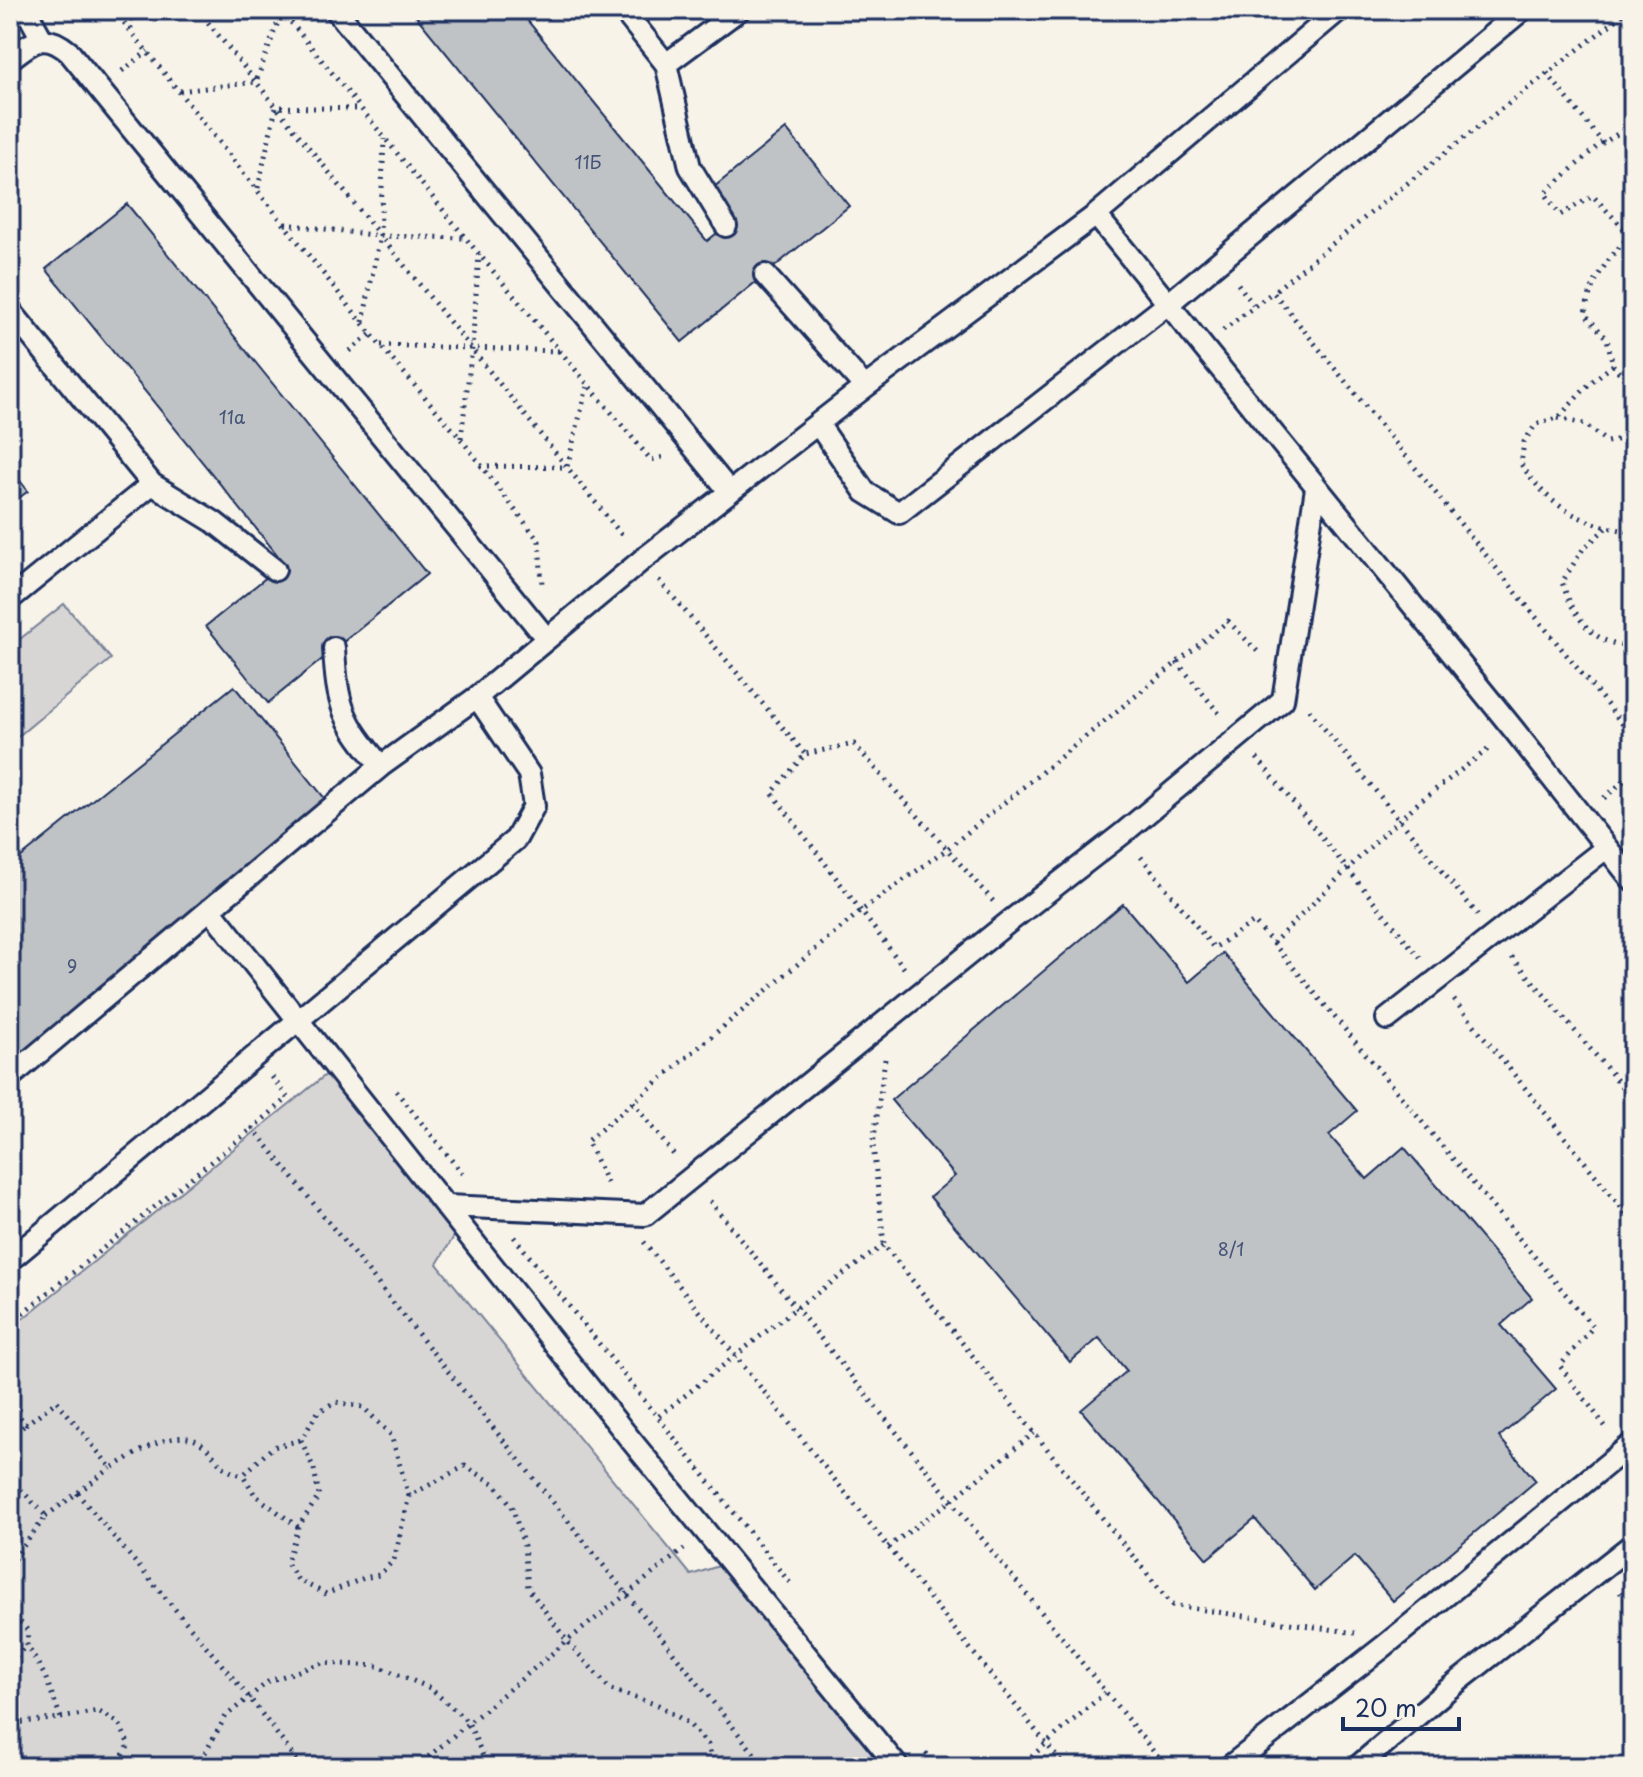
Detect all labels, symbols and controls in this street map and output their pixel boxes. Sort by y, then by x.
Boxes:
house number: 11Б [575,148,601,175]
house number: 11а [219,403,246,430]
house number: 9 [67,952,77,979]
house number: 8/1 [1218,1235,1244,1262]
scale bar [1343,1681,1459,1731]
text: 20 m [1355,1689,1417,1725]

